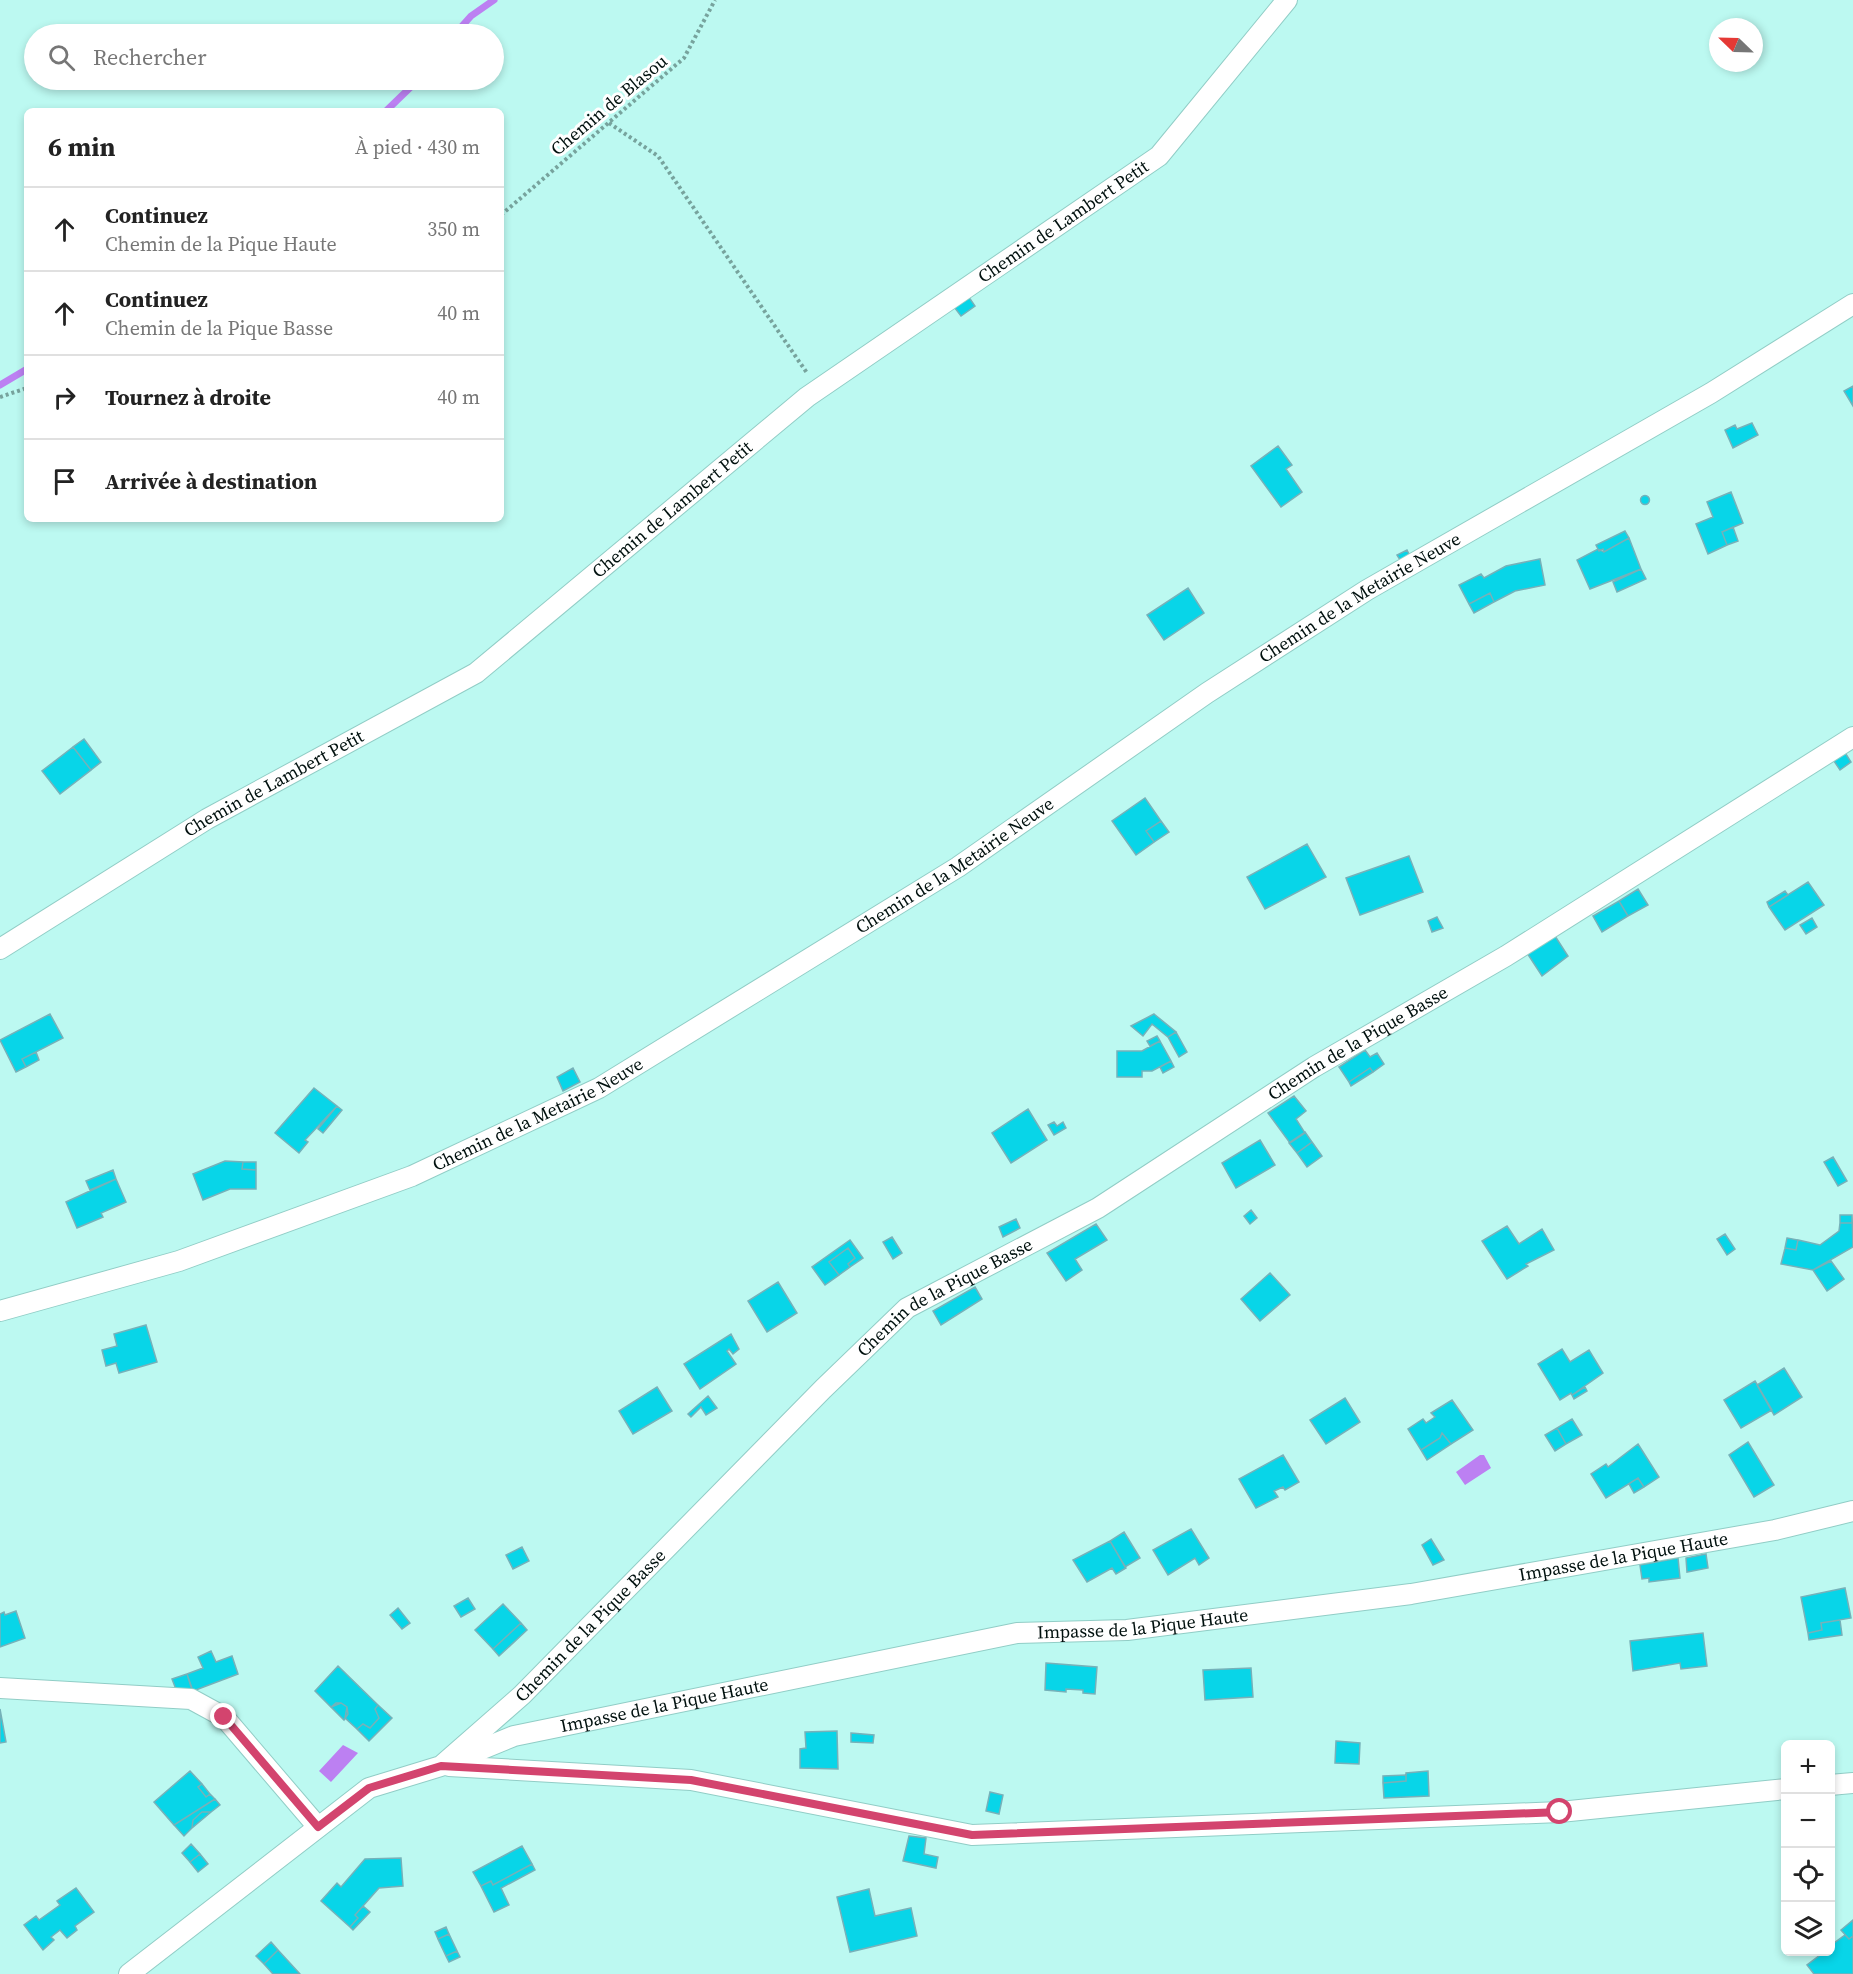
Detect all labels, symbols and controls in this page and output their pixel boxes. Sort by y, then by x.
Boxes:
north arrow [1709,18,1763,72]
search box [24,24,504,90]
icon: search [45,41,78,74]
text: Rechercher [93,42,207,72]
street label: Chemin de Blasou [545,48,672,161]
text: 6 min [48,129,115,165]
text: À pied · 430 m [355,133,480,161]
street label: Chemin de Lambert Petit [973,154,1153,288]
text: Continuez [105,200,208,230]
icon: ahead [48,213,81,246]
text: 350 m [427,215,480,243]
text: Chemin de la Pique Haute [105,230,337,258]
text: Continuez [105,284,208,314]
icon: ahead [48,297,81,330]
text: 40 m [437,299,480,327]
text: Chemin de la Pique Basse [105,314,333,342]
icon: right [48,381,81,414]
text: Tournez à droite [105,382,271,412]
text: 40 m [437,383,480,411]
street label: Chemin de Lambert Petit [586,435,758,583]
icon: arrive [48,465,81,498]
text: Arrivée à destination [105,466,317,496]
street label: Chemin de la Metairie Neuve [1254,526,1465,668]
street label: Chemin de Lambert Petit [179,723,368,843]
street label: Chemin de la Metairie Neuve [850,791,1058,939]
street label: Chemin de la Pique Basse [1263,979,1452,1106]
street label: Chemin de la Metairie Neuve [428,1051,648,1177]
street label: Chemin de la Pique Basse [851,1231,1037,1362]
street label: Impasse de la Pique Haute [1517,1525,1730,1587]
street label: Chemin de la Pique Basse [509,1543,671,1707]
street label: Impasse de la Pique Haute [1037,1602,1250,1644]
street label: Impasse de la Pique Haute [558,1671,771,1738]
route end [210,1703,236,1729]
map controls [1781,1740,1835,1956]
button: + [1781,1740,1835,1794]
button: − [1781,1794,1835,1848]
route start [1546,1798,1572,1824]
button: locate [1781,1848,1835,1902]
button: layers [1781,1902,1835,1956]

